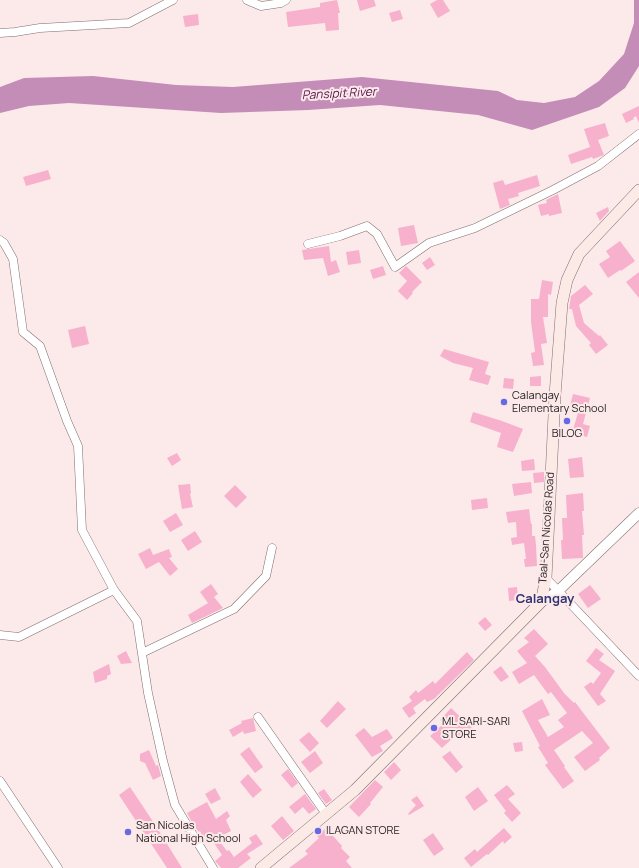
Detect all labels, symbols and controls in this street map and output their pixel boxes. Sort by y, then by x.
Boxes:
water label: Pansipit River [301,85,377,103]
place label: Calangay Elementary School [512,389,607,415]
marker: Calangay Elementary School [499,397,509,407]
marker: BILOG [562,416,572,426]
place label: BILOG [552,427,582,441]
street label: Taal-San Nicolas Road [537,472,557,584]
district label: Calangay [516,591,574,607]
place label: ML SARI-SARI STORE [442,715,510,741]
marker: ML SARI-SARI STORE [429,723,439,733]
place label: San Nicolas National High School [136,819,241,845]
place label: ILAGAN STORE [326,824,400,838]
marker: ILAGAN STORE [313,826,323,836]
marker: San Nicolas National High School [123,827,133,837]

